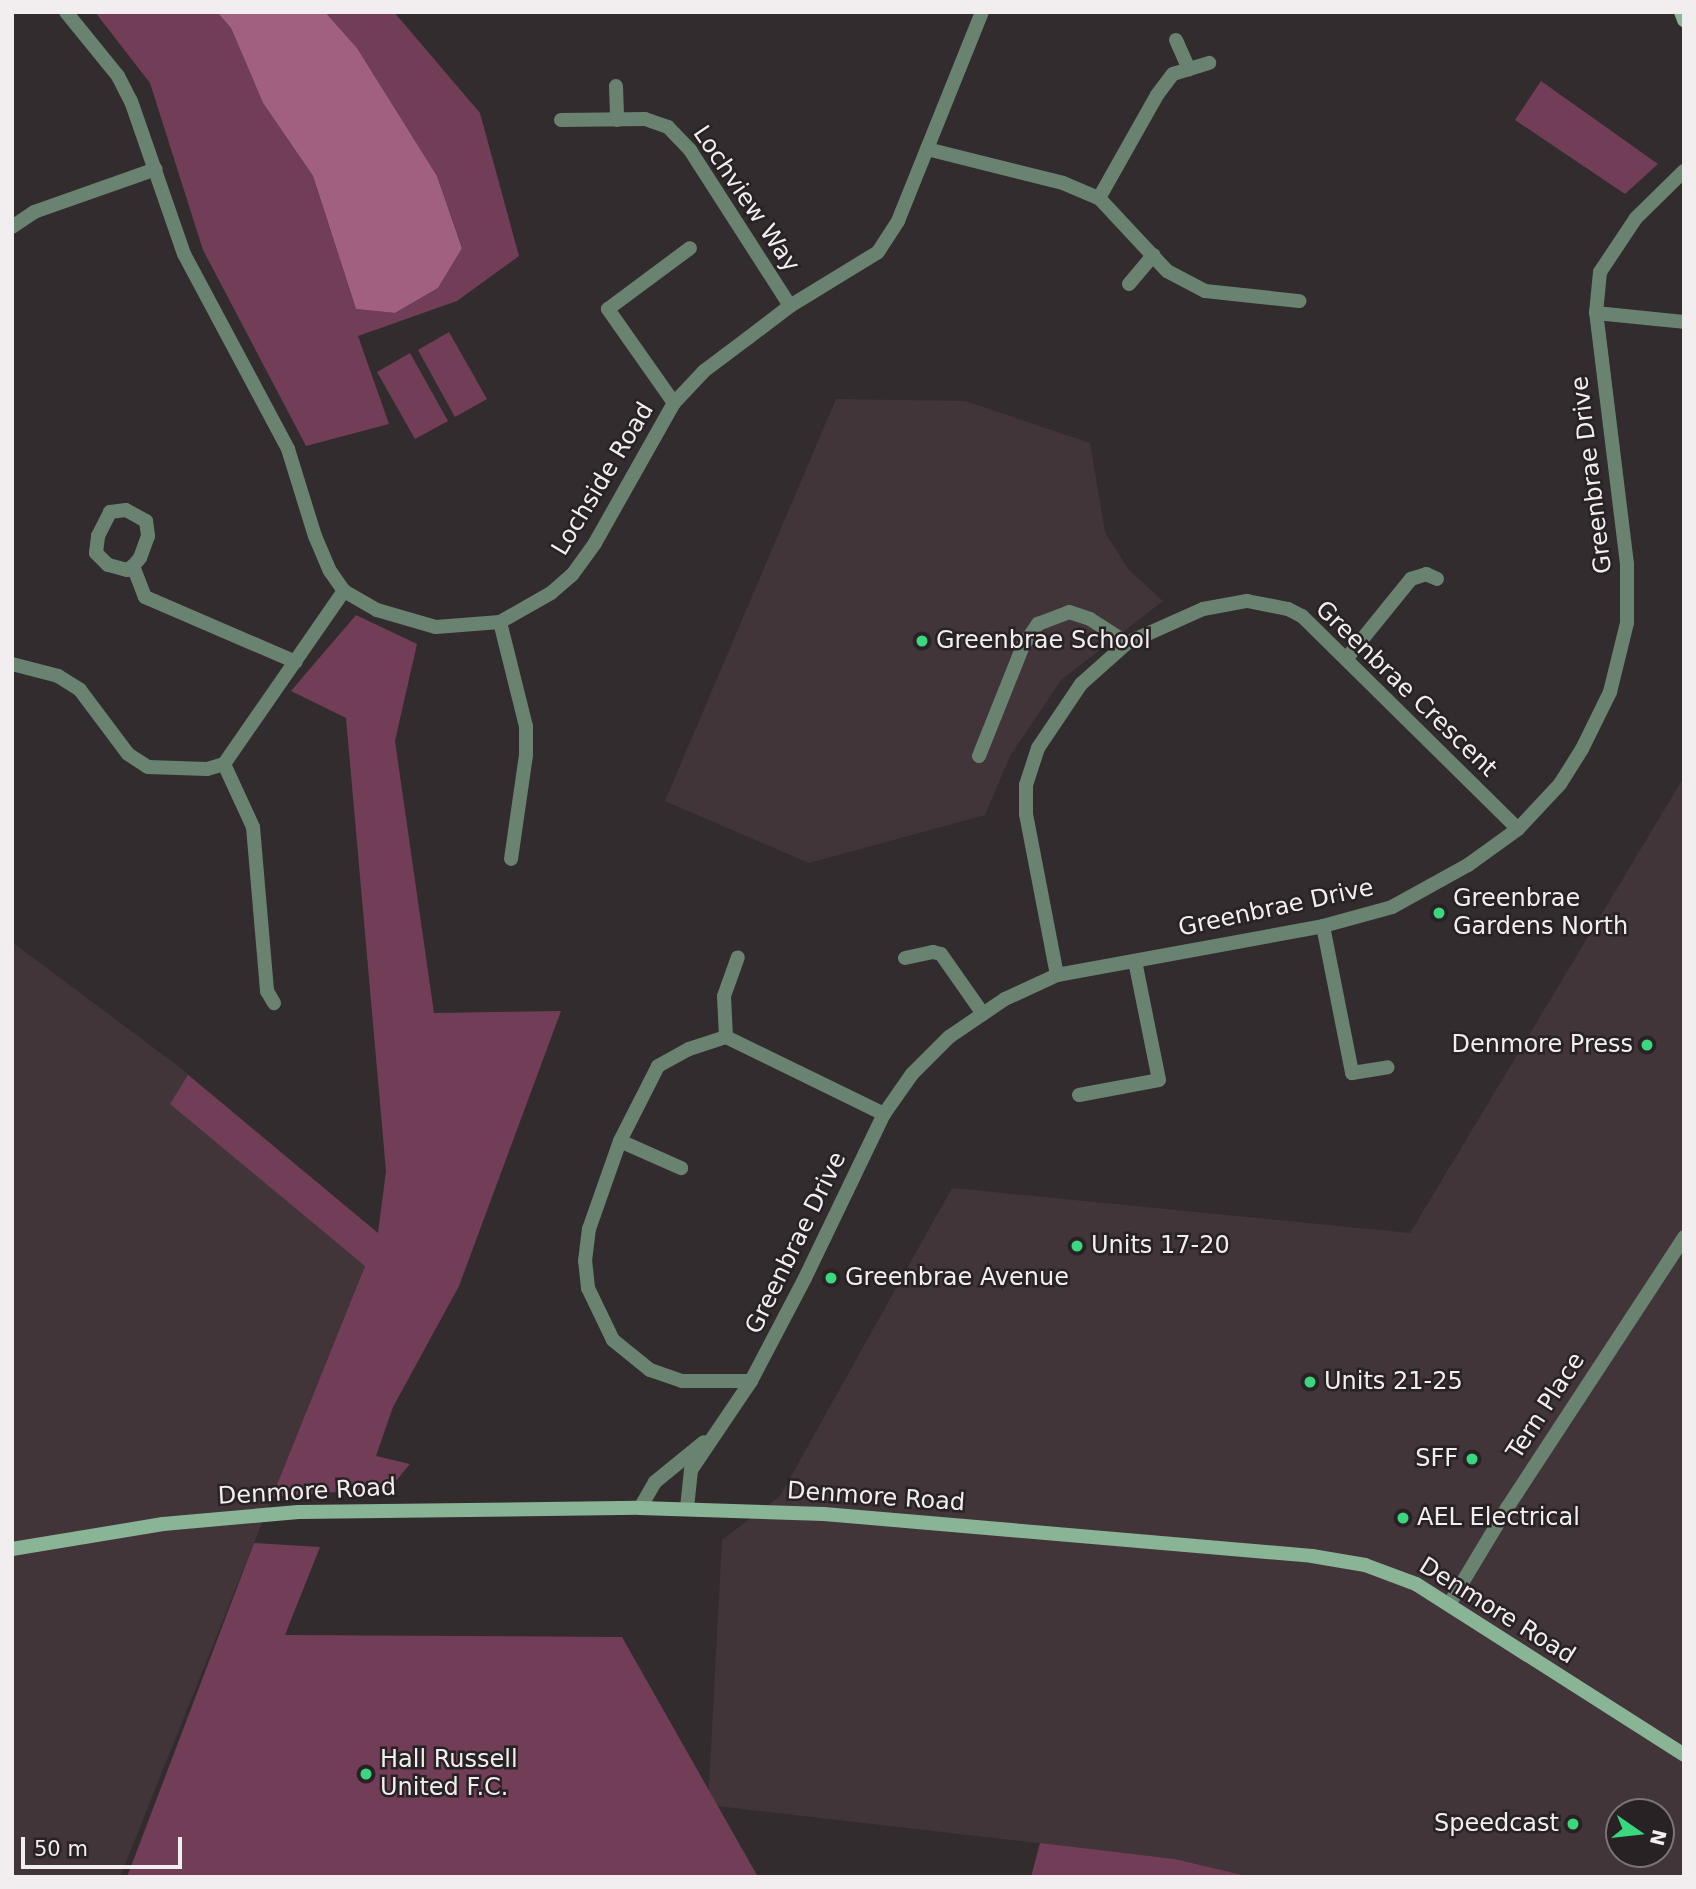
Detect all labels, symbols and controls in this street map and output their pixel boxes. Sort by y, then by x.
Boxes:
street label: Lochview Way [687,120,805,278]
street label: Greenbrae Drive [1566,375,1618,575]
street label: Lochside Road [546,397,660,561]
street label: Greenbrae Crescent [1309,595,1503,783]
place label: Greenbrae School [936,627,1151,655]
marker: Greenbrae School [914,633,930,649]
street label: Greenbrae Drive [1176,873,1376,943]
place label: Greenbrae Gardens North [1453,885,1628,941]
marker: Greenbrae Gardens North [1431,905,1447,921]
place label: Denmore Press [1452,1031,1633,1059]
marker: Denmore Press [1639,1037,1655,1053]
street label: Greenbrae Drive [739,1147,853,1339]
place label: Units 17-20 [1091,1232,1230,1260]
marker: Units 17-20 [1069,1238,1085,1254]
place label: Greenbrae Avenue [845,1264,1069,1292]
marker: Greenbrae Avenue [823,1270,839,1286]
street label: Tern Place [1501,1347,1591,1465]
place label: Units 21-25 [1324,1368,1463,1396]
marker: Units 21-25 [1302,1374,1318,1390]
place label: SFF [1415,1445,1458,1473]
marker: SFF [1464,1451,1480,1467]
street label: Denmore Road [217,1473,397,1511]
street label: Denmore Road [786,1476,966,1518]
place label: AEL Electrical [1417,1504,1580,1532]
marker: AEL Electrical [1395,1510,1411,1526]
street label: Denmore Road [1414,1551,1580,1671]
place label: Hall Russell United F.C. [380,1746,518,1802]
marker: Hall Russell United F.C. [358,1766,374,1782]
north arrow [1605,1798,1675,1868]
place label: Speedcast [1434,1810,1559,1838]
marker: Speedcast [1565,1816,1581,1832]
scale bar [24,1822,186,1866]
text: N [1646,1827,1671,1848]
text: 50 m [34,1837,88,1861]

